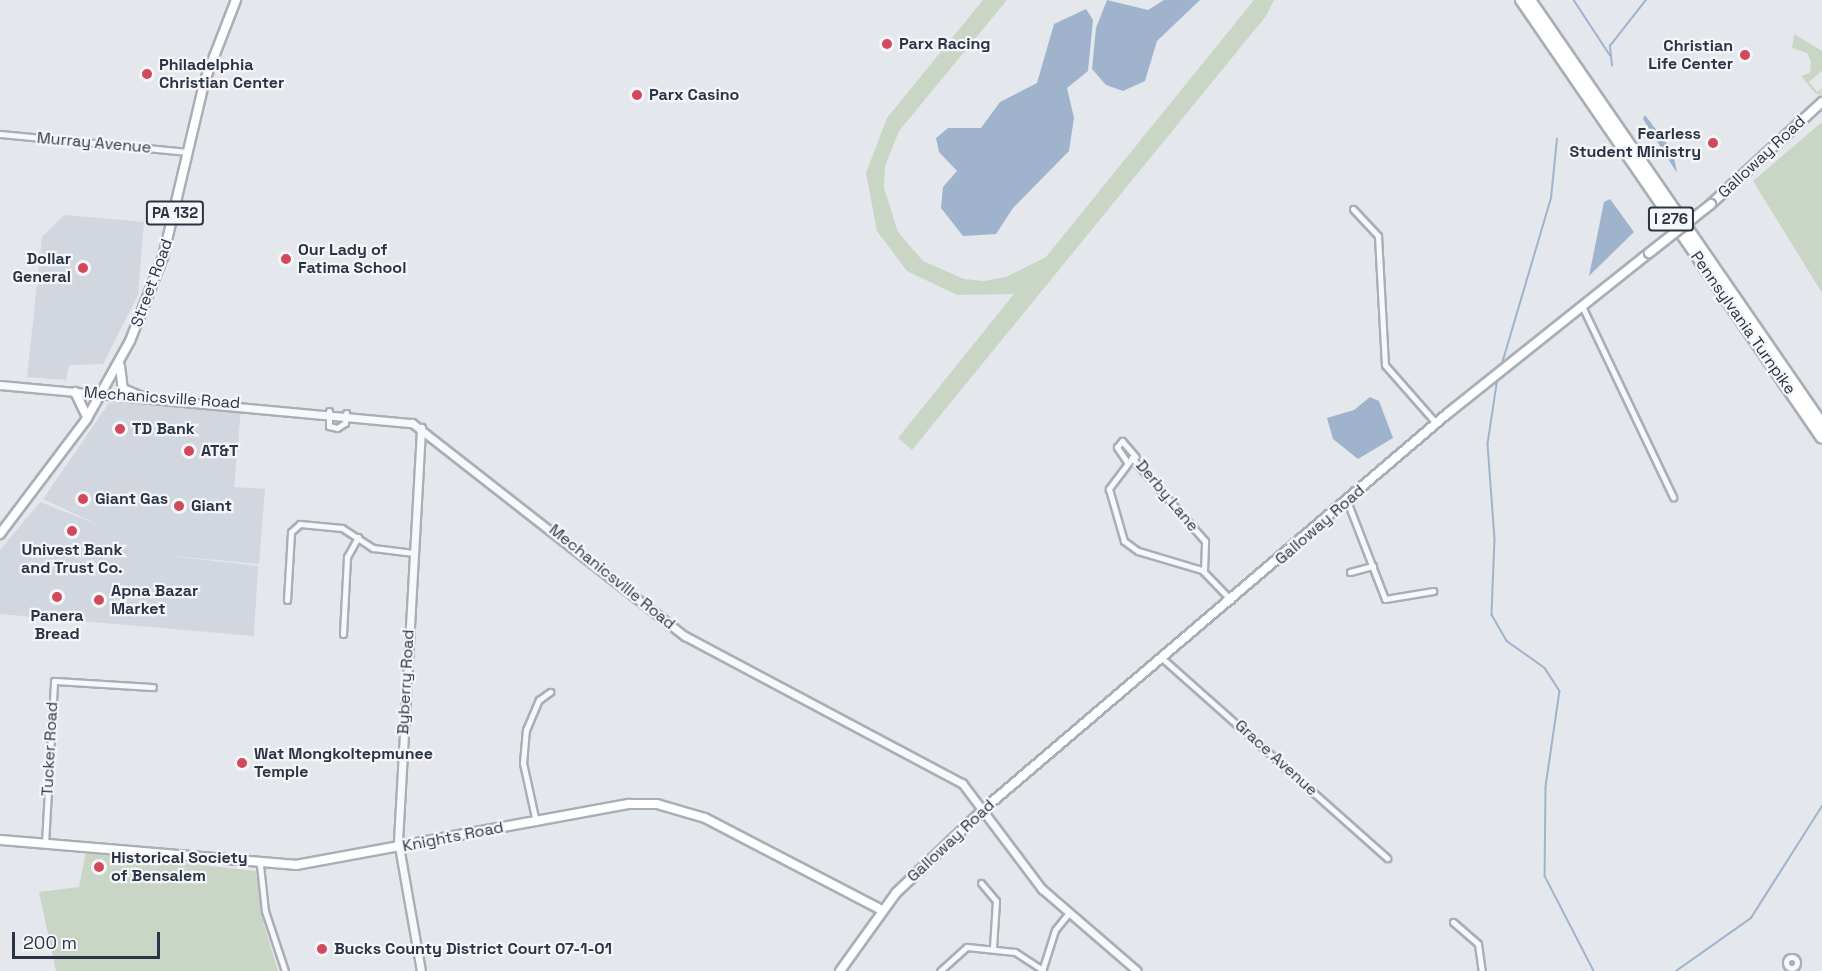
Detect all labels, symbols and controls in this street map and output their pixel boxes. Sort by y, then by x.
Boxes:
place label: Parx Racing [899,34,991,54]
place label: Christian Life Center [1648,36,1733,74]
marker: Parx Racing [880,37,894,51]
marker: Christian Life Center [1738,48,1752,62]
place label: Philadelphia Christian Center [159,55,284,93]
marker: Philadelphia Christian Center [140,67,154,81]
place label: Parx Casino [649,85,739,105]
marker: Parx Casino [630,88,644,102]
street label: Galloway Road [1714,112,1810,202]
place label: Fearless Student Ministry [1570,124,1701,162]
street label: Murray Avenue [36,128,152,158]
marker: Fearless Student Ministry [1706,136,1720,150]
road number: PA 132 [145,201,205,225]
road number: I 276 [1647,207,1695,231]
street label: Street Road [127,236,177,330]
place label: Our Lady of Fatima School [298,240,406,278]
street label: Pennsylvania Turnpike [1686,248,1800,398]
place label: Dollar General [12,249,71,287]
marker: Our Lady of Fatima School [279,252,293,266]
marker: Dollar General [76,261,90,275]
street label: Mechanicsville Road [83,383,241,413]
place label: TD Bank [132,419,195,439]
marker: TD Bank [113,422,127,436]
place label: AT&T [201,441,238,461]
marker: AT&T [182,444,196,458]
street label: Derby Lane [1132,456,1202,536]
street label: Galloway Road [1271,481,1369,569]
place label: Giant Gas [95,489,168,509]
marker: Giant Gas [76,492,90,506]
place label: Giant [191,496,232,516]
marker: Giant [172,499,186,513]
street label: Mechanicsville Road [545,520,679,634]
marker: Univest Bank and Trust Co. [65,524,79,538]
place label: Univest Bank and Trust Co. [21,540,123,578]
place label: Apna Bazar Market [111,581,198,619]
marker: Panera Bread [50,590,64,604]
marker: Apna Bazar Market [92,593,106,607]
place label: Panera Bread [30,606,84,644]
street label: Byberry Road [394,629,418,735]
street label: Tucker Road [38,701,62,797]
street label: Grace Avenue [1231,716,1321,800]
place label: Wat Mongkoltepmunee Temple [254,744,433,782]
marker: Wat Mongkoltepmunee Temple [235,756,249,770]
street label: Galloway Road [903,796,999,886]
street label: Knights Road [401,818,505,856]
place label: Historical Society of Bensalem [111,848,248,886]
marker: Historical Society of Bensalem [92,860,106,874]
scale bar [15,920,164,958]
text: 200 m [23,931,77,954]
place label: Bucks County District Court 07-1-01 [334,939,612,959]
marker: Bucks County District Court 07-1-01 [315,942,329,956]

